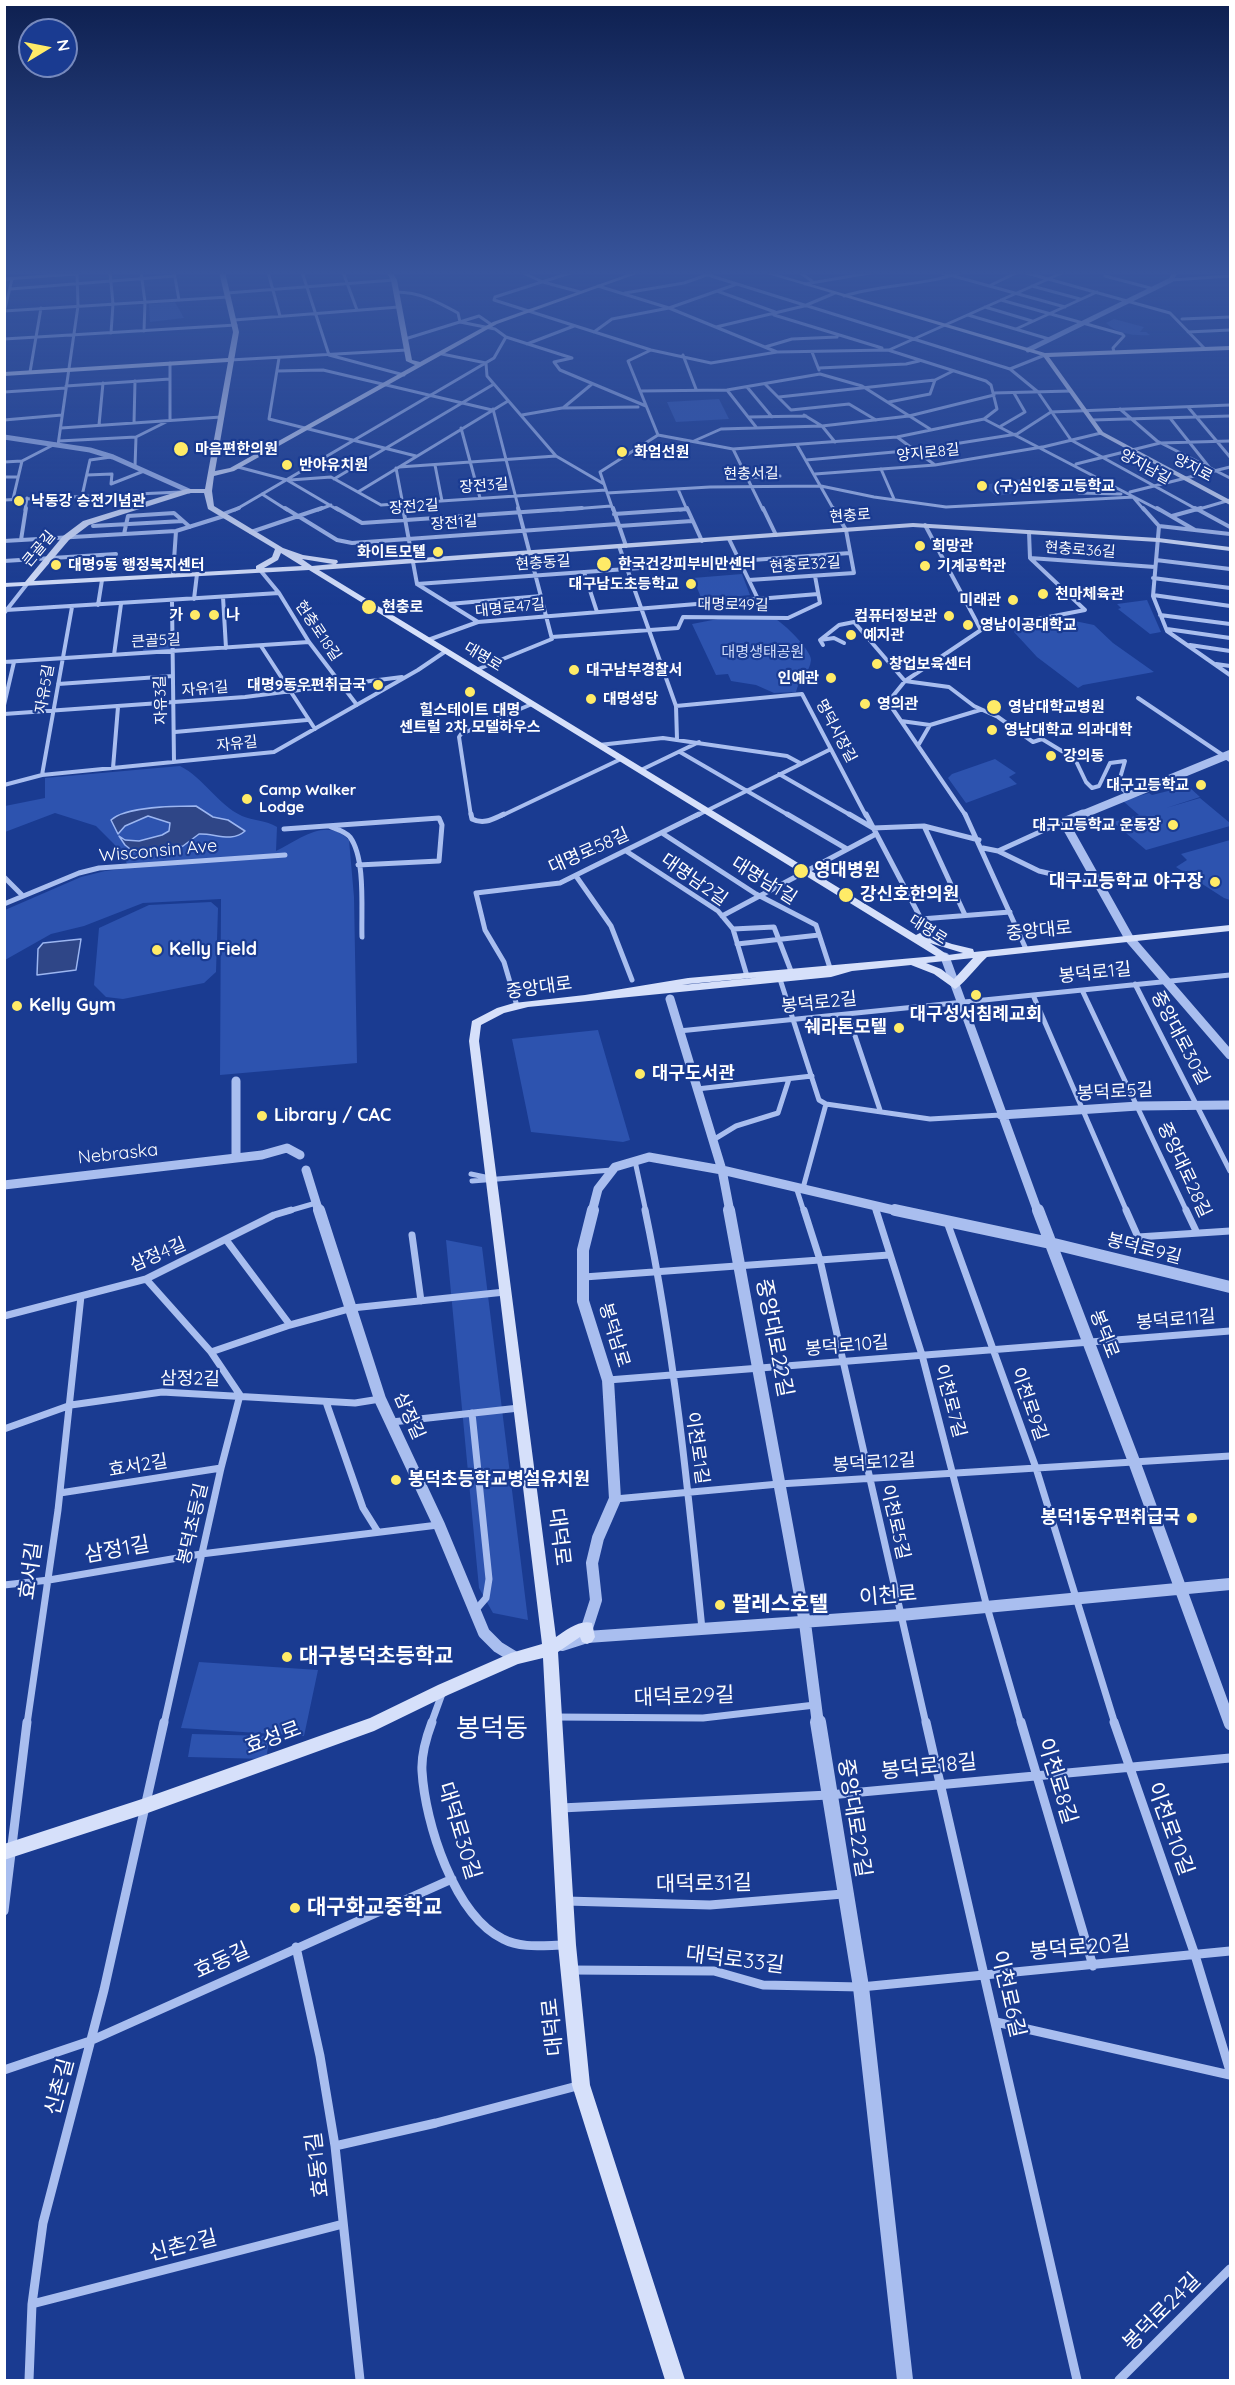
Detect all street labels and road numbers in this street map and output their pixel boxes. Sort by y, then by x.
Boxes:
street label: 양지로8길 [896,441,960,465]
street label: 양지남길 [1116,446,1174,488]
street label: 양지로 [1170,450,1216,486]
street label: 현충서길 [723,465,779,483]
street label: 장전3길 [459,475,509,497]
street label: 장전2길 [389,496,439,518]
street label: 현충로 [829,506,871,526]
street label: 장전1길 [430,512,478,534]
street label: 큰골길 [19,527,59,571]
street label: 현충로36길 [1044,539,1116,561]
street label: 현충동길 [515,552,571,574]
street label: 현충로32길 [769,554,841,576]
street label: 대명로47길 [474,595,546,621]
street label: 대명로49길 [697,595,769,615]
street label: 현충로18길 [291,597,345,665]
street label: 큰골5길 [131,631,181,651]
street label: 대명로 [461,639,505,675]
street label: 자유5길 [32,663,58,715]
street label: 자유3길 [151,675,171,725]
street label: 자유1길 [181,678,229,700]
street label: 명덕시장길 [812,696,860,766]
street label: 자유길 [215,733,259,755]
street label: 대명로58길 [545,824,633,878]
street label: Wisconsin Ave [98,835,218,867]
street label: 대명남2길 [657,849,731,911]
street label: 대명남1길 [727,853,801,909]
street label: 대명로 [906,911,950,949]
street label: 중앙대로 [1005,917,1073,945]
street label: 봉덕로1길 [1058,958,1132,988]
street label: 중앙대로 [505,973,573,1003]
street label: 중앙대로30길 [1146,987,1214,1089]
street label: 봉덕로2길 [780,988,858,1018]
street label: 봉덕로5길 [1076,1079,1154,1105]
street label: 중앙대로28길 [1153,1119,1215,1221]
street label: Nebraska [77,1139,159,1169]
street label: 봉덕로9길 [1104,1229,1184,1269]
street label: 삼정4길 [127,1233,189,1277]
street label: 중앙대로22길 [750,1277,798,1399]
street label: 봉덕남로 [594,1300,634,1370]
street label: 봉덕로11길 [1135,1306,1217,1334]
street label: 봉덕로 [1085,1307,1123,1361]
street label: 봉덕로10길 [804,1332,890,1360]
street label: 이천로7길 [930,1362,970,1440]
street label: 이천로9길 [1006,1364,1052,1444]
street label: 삼정2길 [160,1368,220,1390]
street label: 삼정길 [389,1389,429,1443]
street label: 이천로1길 [681,1410,713,1486]
street label: 봉덕로12길 [832,1449,916,1477]
street label: 효서2길 [107,1451,169,1481]
street label: 봉덕초등길 [173,1481,213,1567]
street label: 이천로5길 [876,1483,914,1561]
street label: 대덕로 [543,1507,575,1567]
street label: 삼정1길 [82,1532,152,1568]
street label: 효서길 [14,1541,48,1601]
street label: 이천로 [858,1581,918,1611]
street label: 대덕로29길 [633,1683,735,1711]
street label: 효성로 [241,1716,305,1760]
street label: 이천로8길 [1032,1735,1082,1827]
street label: 봉덕로18길 [880,1749,978,1785]
street label: 중앙대로22길 [832,1757,876,1879]
street label: 대덕로30길 [432,1779,486,1883]
street label: 이천로10길 [1141,1779,1199,1879]
street label: 대덕로31길 [656,1871,752,1897]
street label: 봉덕로20길 [1028,1931,1132,1965]
street label: 효동길 [190,1938,254,1984]
street label: 대덕로33길 [684,1941,786,1979]
street label: 이천로6길 [986,1948,1030,2040]
street label: 대덕로 [537,1997,569,2057]
street label: 신촌길 [40,2056,80,2118]
street label: 효동1길 [301,2131,335,2199]
street label: 신촌2길 [146,2225,220,2267]
street label: 봉덕로24길 [1118,2268,1206,2356]

